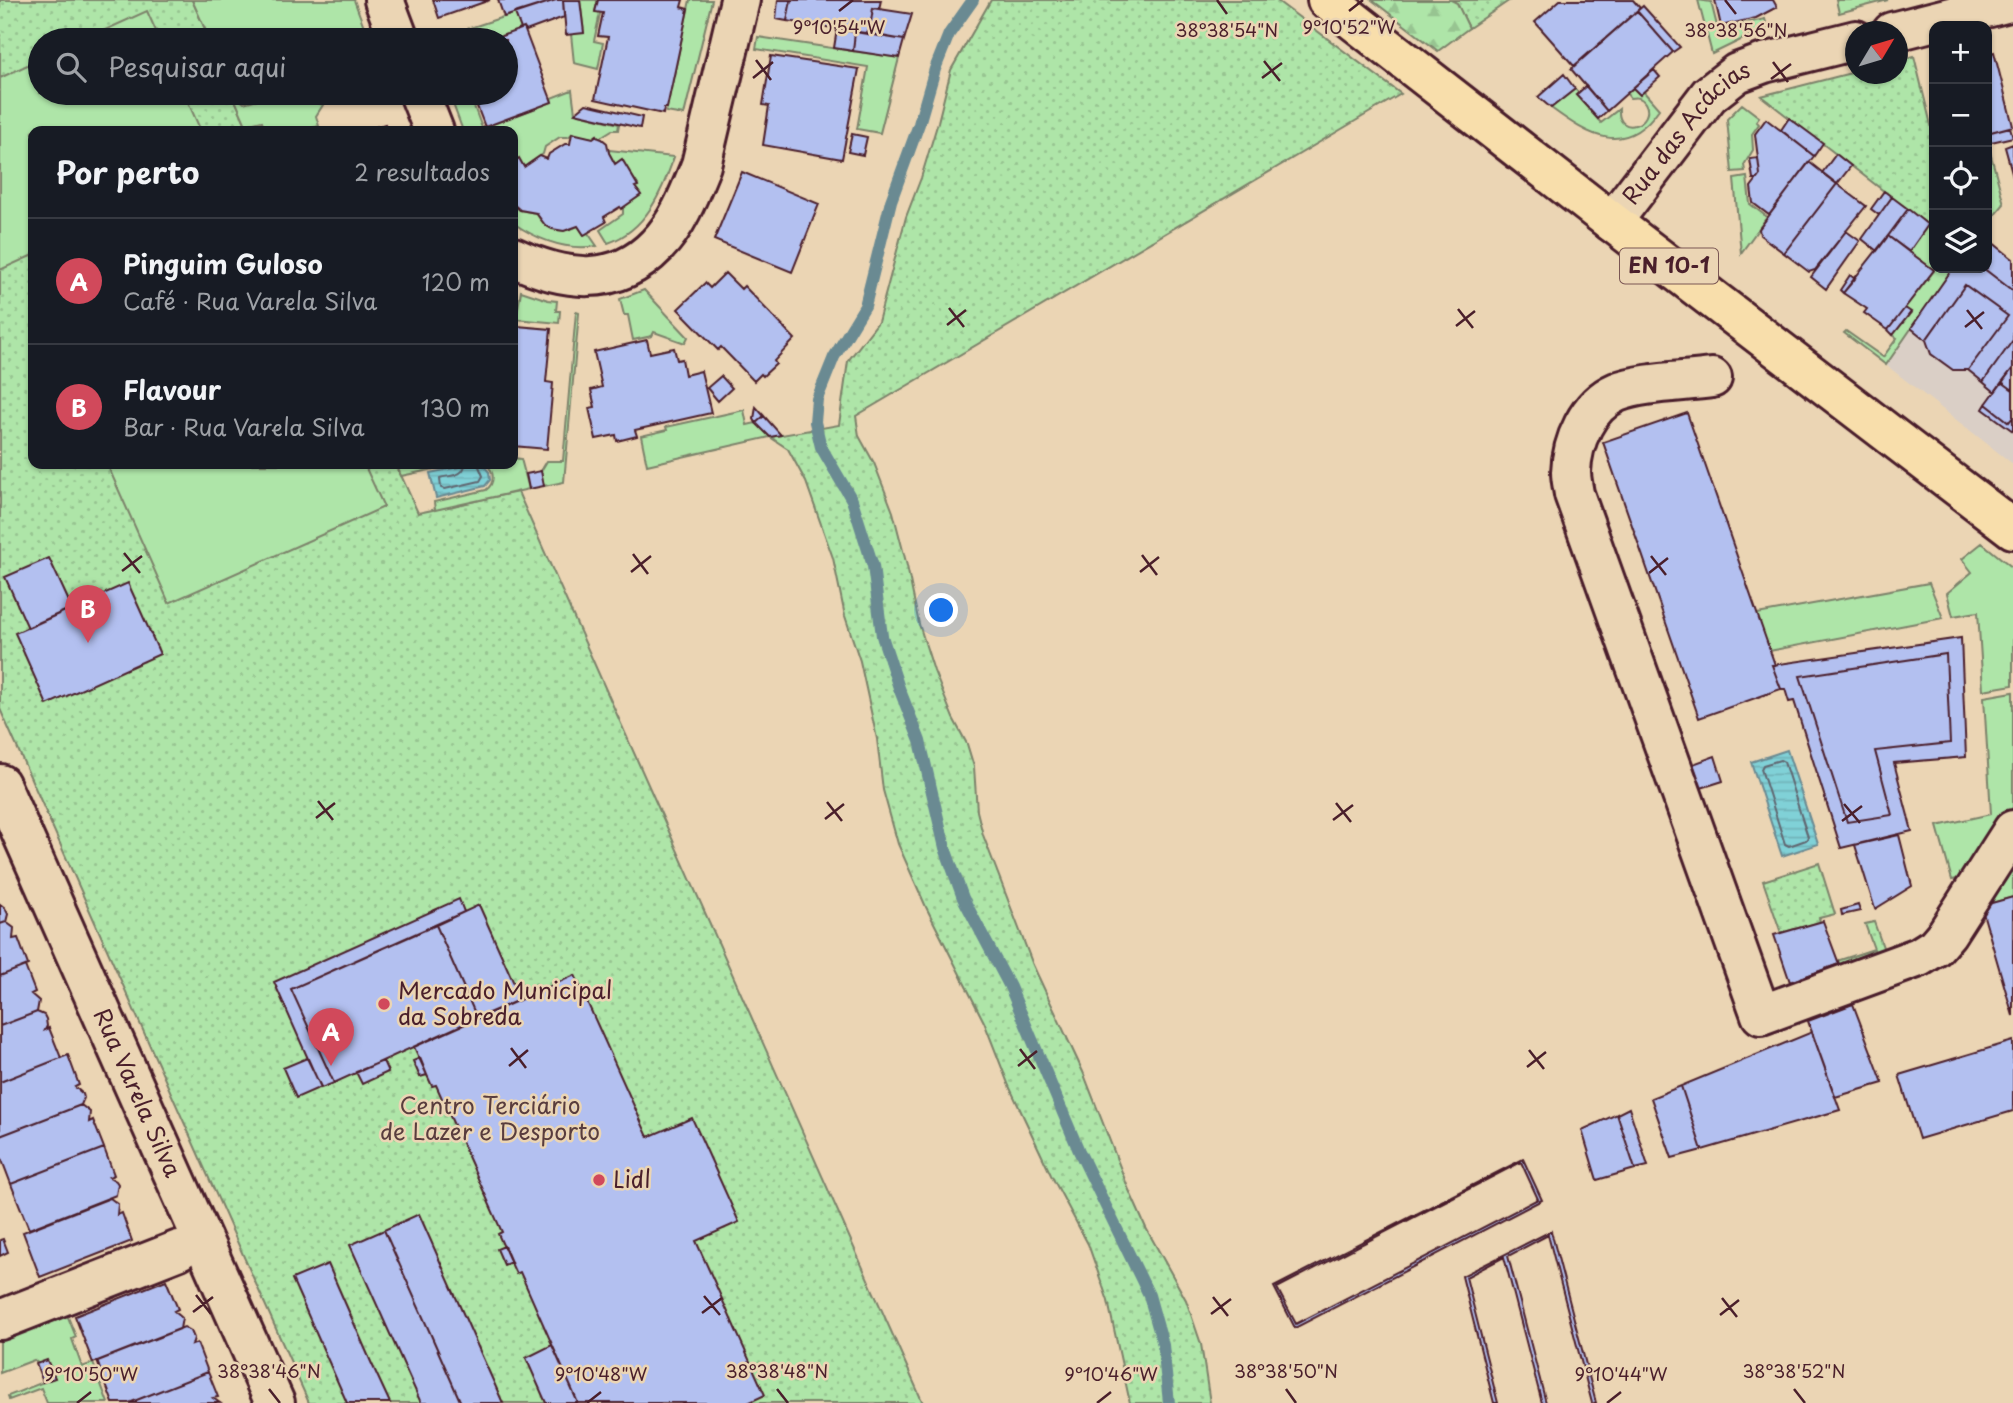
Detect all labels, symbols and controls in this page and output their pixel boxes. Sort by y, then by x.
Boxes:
text: 9°10'54"W [793,13,886,40]
text: 9°10'52"W [1303,13,1396,40]
text: 38°38'54"N [1176,16,1278,43]
text: 38°38'56"N [1684,16,1788,43]
north arrow [1845,21,1908,84]
map controls [1929,21,1992,273]
button: + [1929,21,1992,84]
search box [28,28,518,105]
text: Pesquisar aqui [108,47,286,86]
icon: search [52,48,90,86]
street label: Rua das Acácias [1613,51,1755,211]
button: − [1929,84,1992,147]
button: locate [1929,147,1992,210]
text: Por perto [56,149,199,194]
text: 2 resultados [354,154,490,189]
button: layers [1929,210,1992,273]
text: Pinguim Guloso [123,244,323,283]
road number: EN 10-1 [1620,248,1718,284]
text: A [70,264,88,299]
text: 120 m [422,264,490,299]
text: Café · Rua Varela Silva [123,283,377,318]
text: Flavour [123,370,221,409]
text: B [71,390,87,425]
text: 130 m [420,390,490,425]
text: Bar · Rua Varela Silva [123,409,365,444]
pin: B [65,585,111,643]
your location [924,593,958,627]
place label: Mercado Municipal da Sobreda [398,972,612,1033]
marker: Mercado Municipal da Sobreda [376,996,392,1012]
street label: Rua Varela Silva [86,1002,191,1182]
pin: A [308,1008,354,1066]
park label: Centro Terciário de Lazer e Desporto [380,1087,600,1148]
place label: Lidl [613,1161,651,1196]
marker: Lidl [591,1172,607,1188]
text: 38°38'46"N [217,1357,321,1384]
text: 38°38'48"N [726,1357,828,1384]
text: 38°38'50"N [1234,1357,1338,1384]
text: 38°38'52"N [1742,1357,1846,1384]
text: 9°10'50"W [44,1360,138,1387]
text: 9°10'48"W [555,1360,648,1387]
text: 9°10'46"W [1064,1360,1158,1387]
text: 9°10'44"W [1575,1360,1668,1387]

